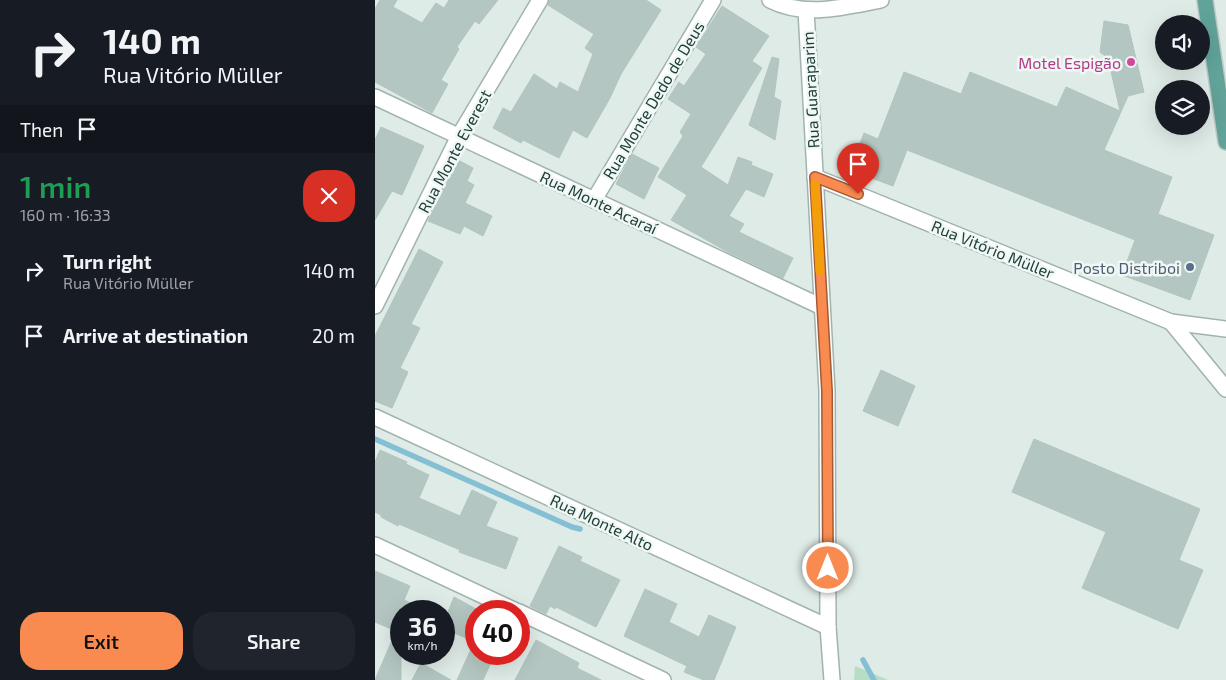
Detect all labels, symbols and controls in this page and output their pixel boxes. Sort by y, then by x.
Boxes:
map controls [1155,15,1210,135]
button: sound [1155,15,1210,70]
street label: Rua Monte Dedo de Deus [598,18,708,182]
text: 140 m [103,19,201,61]
icon: right [20,20,85,85]
street label: Rua Guaraparim [797,31,823,149]
place label: Motel Espigão [1018,53,1121,72]
marker: Motel Espigão [1125,56,1137,68]
text: Rua Vitório Müller [103,61,283,87]
button: layers [1155,80,1210,135]
street label: Rua Monte Everest [413,86,495,216]
icon: arrive [73,115,101,143]
text: Then [20,118,63,141]
pin [837,143,879,194]
icon: arrive [844,150,872,178]
street label: Rua Monte Acaraí [537,166,662,238]
text: 1 min [20,168,91,204]
button: close [303,170,355,222]
text: 160 m · 16:33 [20,205,111,224]
street label: Rua Vitório Müller [929,216,1058,282]
text: Turn right [63,250,151,273]
icon: right [20,257,48,285]
place label: Posto Distriboi [1073,258,1180,277]
text: 140 m [303,259,355,282]
marker: Posto Distriboi [1184,261,1196,273]
text: Rua Vitório Müller [63,273,194,292]
icon: arrive [20,322,48,350]
text: Arrive at destination [63,324,248,347]
text: 20 m [312,324,355,347]
street label: Rua Monte Alto [547,490,657,554]
position arrow [801,541,853,593]
speed limit sign: 40 [465,600,530,665]
text: 36 [408,611,437,641]
button: Exit [20,612,183,670]
button: Share [193,612,355,670]
text: km/h [408,638,437,652]

